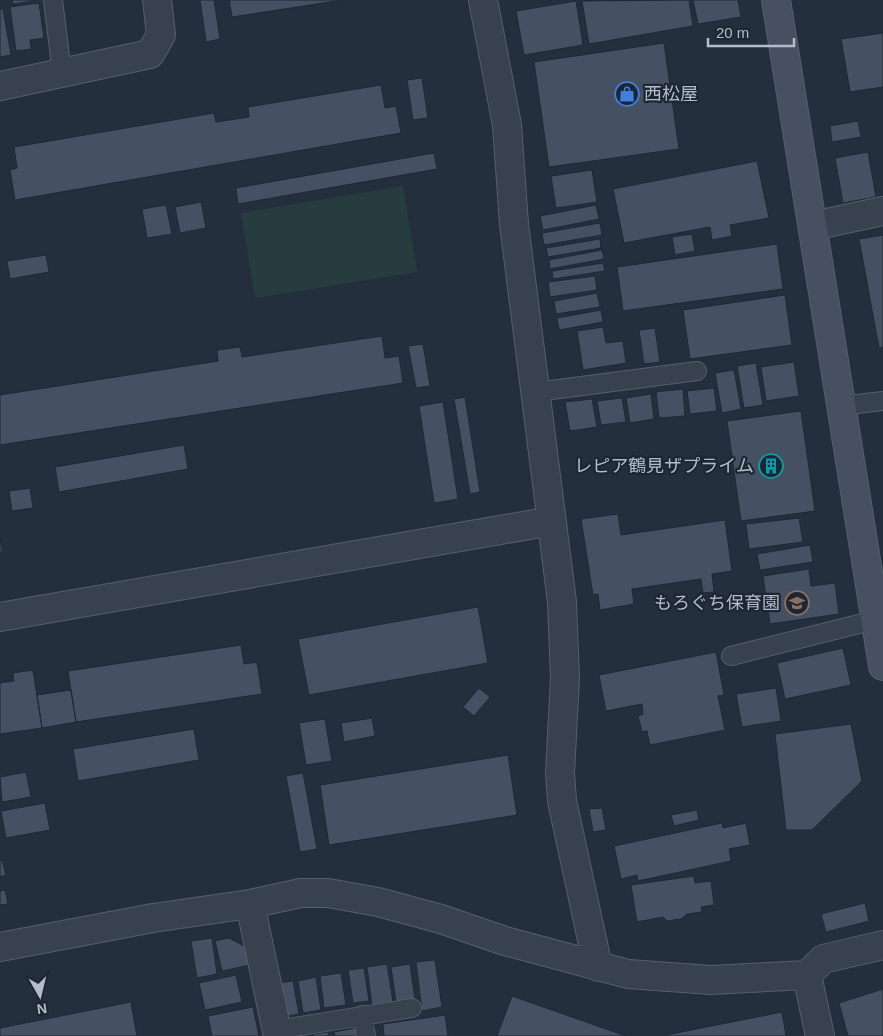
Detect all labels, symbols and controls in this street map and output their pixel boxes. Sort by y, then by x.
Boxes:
scale bar [708,15,794,47]
text: 20 m [716,24,749,41]
shop icon: 西松屋 [614,81,640,107]
place label: 西松屋 [644,84,698,104]
building icon: レピア鶴見ザプライム [758,453,784,479]
place label: レピア鶴見ザプライム [574,456,754,476]
school or university icon: もろぐち保育園 [784,590,810,616]
place label: もろぐち保育園 [654,593,780,613]
north arrow [15,971,65,1021]
text: N [36,1000,48,1018]

